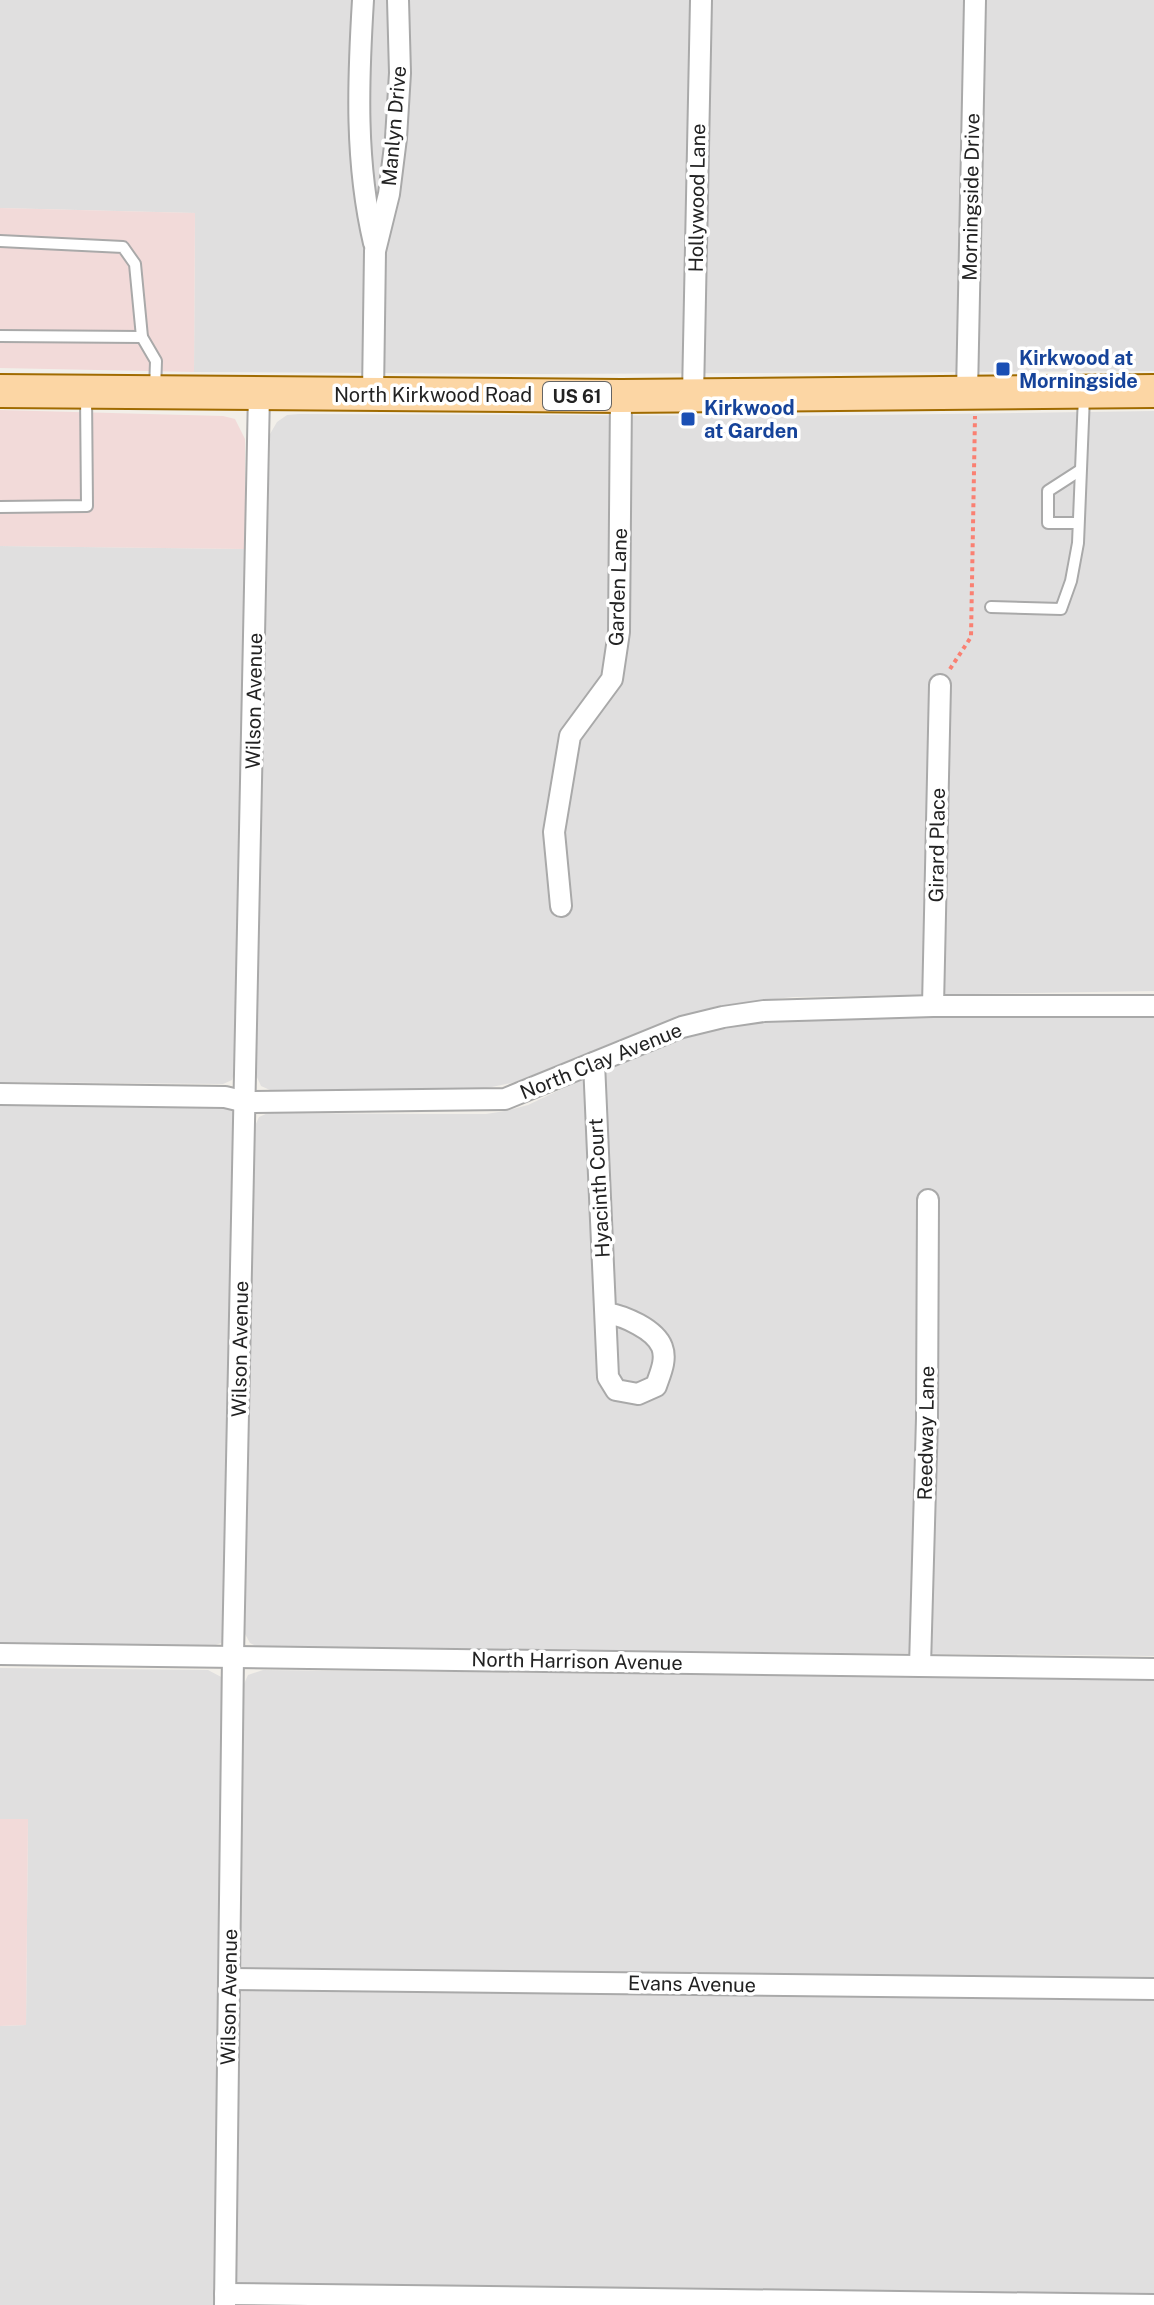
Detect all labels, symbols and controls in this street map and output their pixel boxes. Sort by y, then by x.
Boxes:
street label: Manlyn Drive [377,65,411,187]
street label: Morningside Drive [958,113,984,281]
street label: Hollywood Lane [684,123,710,273]
place label: Kirkwood at Morningside [1019,346,1138,393]
marker: Kirkwood at Morningside [994,360,1012,378]
road number: US 61 [543,382,611,410]
street label: North Kirkwood Road [334,383,532,407]
place label: Kirkwood at Garden [704,396,798,443]
marker: Kirkwood at Garden [679,410,697,428]
street label: Garden Lane [604,528,632,646]
street label: Wilson Avenue [241,633,267,769]
street label: Girard Place [924,788,950,902]
street label: North Clay Avenue [516,1018,686,1104]
street label: Hyacinth Court [583,1117,615,1259]
street label: Wilson Avenue [227,1281,253,1417]
street label: Reedway Lane [913,1366,939,1500]
street label: North Harrison Avenue [471,1647,683,1675]
street label: Wilson Avenue [216,1929,242,2065]
street label: Evans Avenue [628,1971,756,1997]

